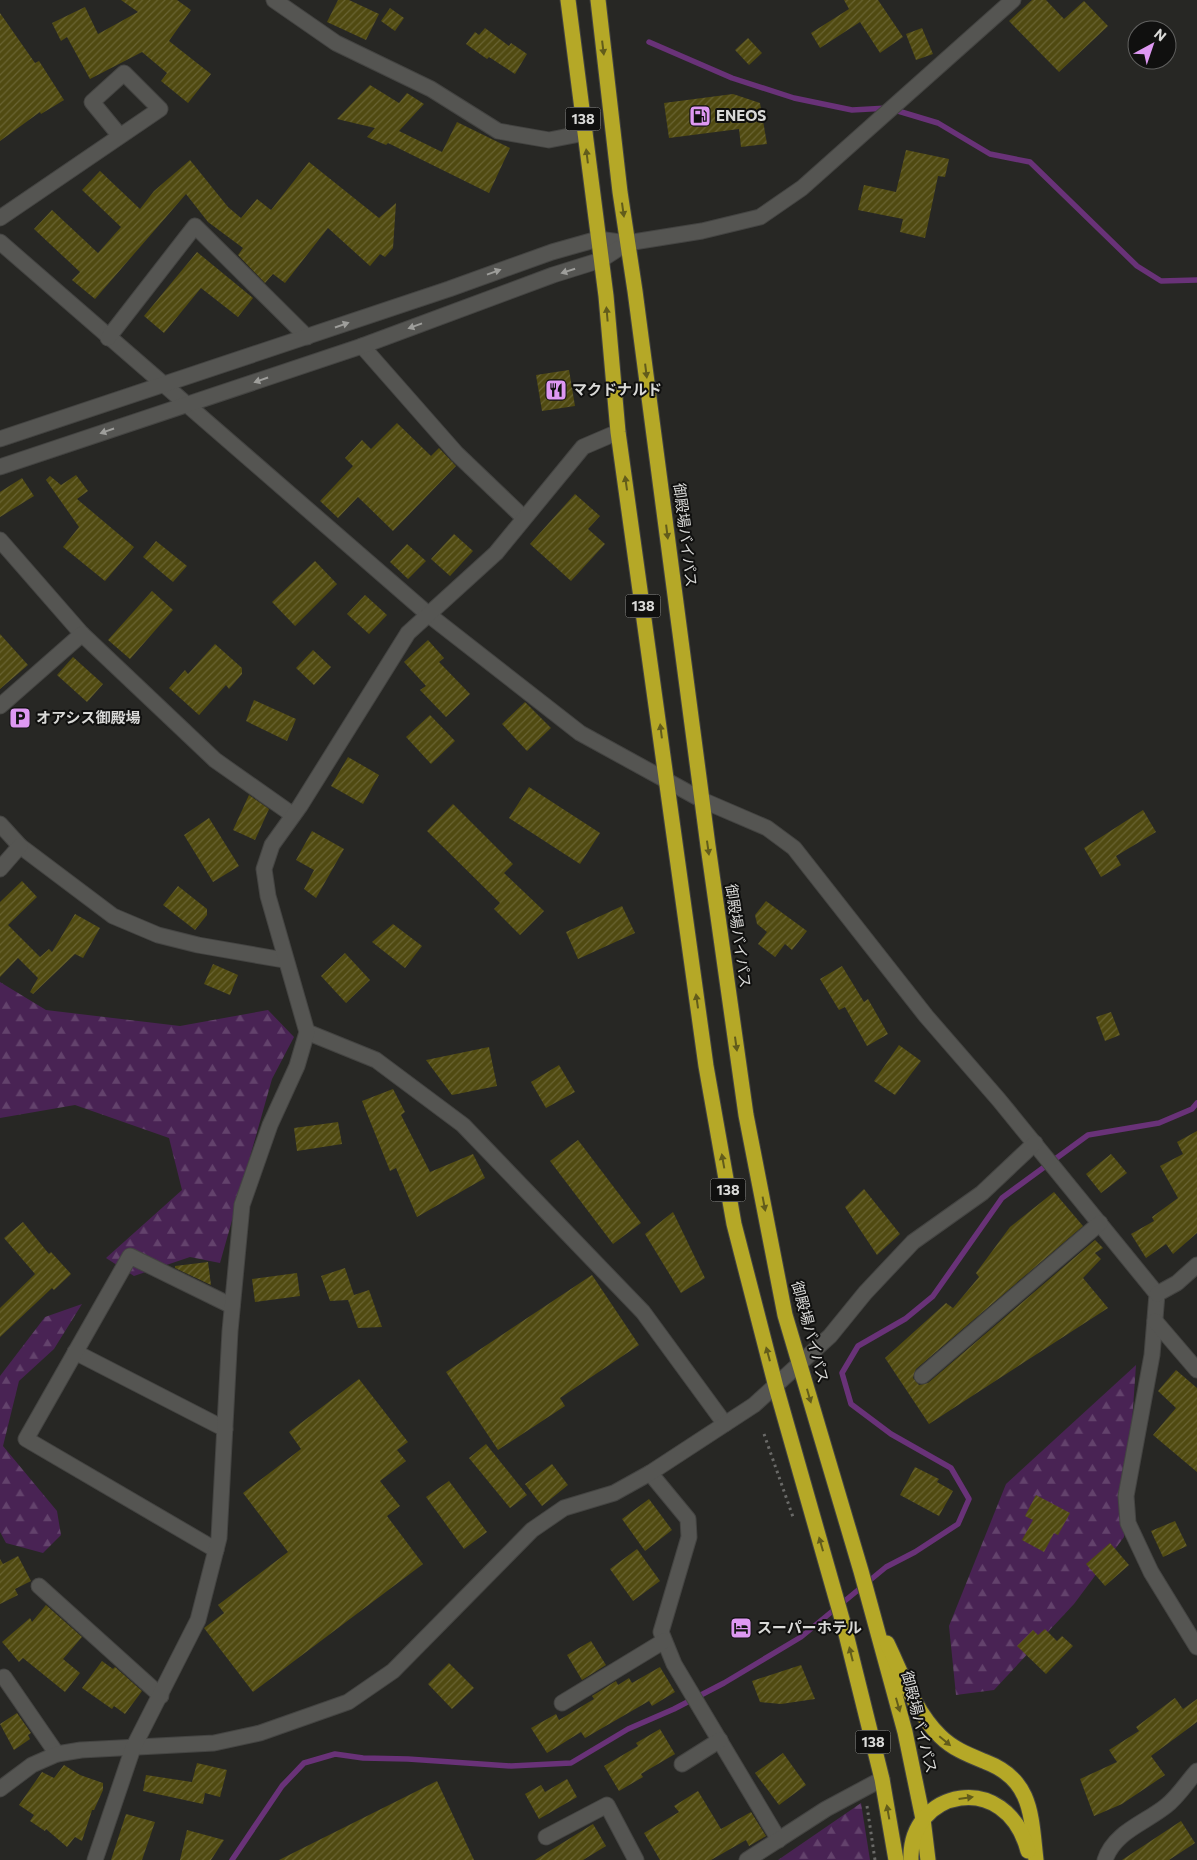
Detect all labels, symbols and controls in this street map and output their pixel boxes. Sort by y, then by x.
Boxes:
north arrow [1127,20,1177,70]
text: N [1151,25,1170,45]
one-way arrow [599,41,607,57]
fuel station icon: ENEOS [688,104,712,128]
place label: ENEOS [716,106,766,124]
road number: 138 [566,108,600,130]
one-way arrow [583,147,591,163]
one-way arrow [619,202,627,218]
one-way arrow [560,267,575,275]
one-way arrow [487,268,502,276]
one-way arrow [603,306,611,322]
one-way arrow [335,321,350,329]
one-way arrow [407,322,422,330]
one-way arrow [642,363,650,379]
one-way arrow [254,376,269,384]
restaurant icon: マクドナルド [544,378,568,402]
place label: マクドナルド [572,380,662,398]
one-way arrow [100,428,115,436]
one-way arrow [621,475,629,491]
street label: 御殿場バイパス [671,482,701,588]
one-way arrow [663,524,671,540]
road number: 138 [626,594,660,618]
parking icon: オアシス御殿場 [8,706,32,730]
place label: オアシス御殿場 [36,708,140,726]
one-way arrow [657,723,665,739]
one-way arrow [704,840,712,856]
street label: 御殿場バイパス [723,883,755,989]
one-way arrow [693,993,701,1009]
one-way arrow [732,1036,740,1052]
one-way arrow [718,1153,726,1169]
road number: 138 [710,1178,746,1202]
one-way arrow [760,1196,768,1212]
street label: 御殿場バイパス [789,1279,833,1385]
one-way arrow [763,1346,771,1361]
one-way arrow [805,1388,813,1403]
one-way arrow [817,1536,825,1551]
hotel icon: スーパーホテル [729,1616,753,1640]
place label: スーパーホテル [757,1618,862,1636]
one-way arrow [847,1646,855,1661]
street label: 御殿場バイパス [899,1669,941,1775]
one-way arrow [894,1698,902,1713]
road number: 138 [856,1730,890,1754]
one-way arrow [939,1735,952,1746]
one-way arrow [958,1794,974,1802]
one-way arrow [884,1804,892,1820]

